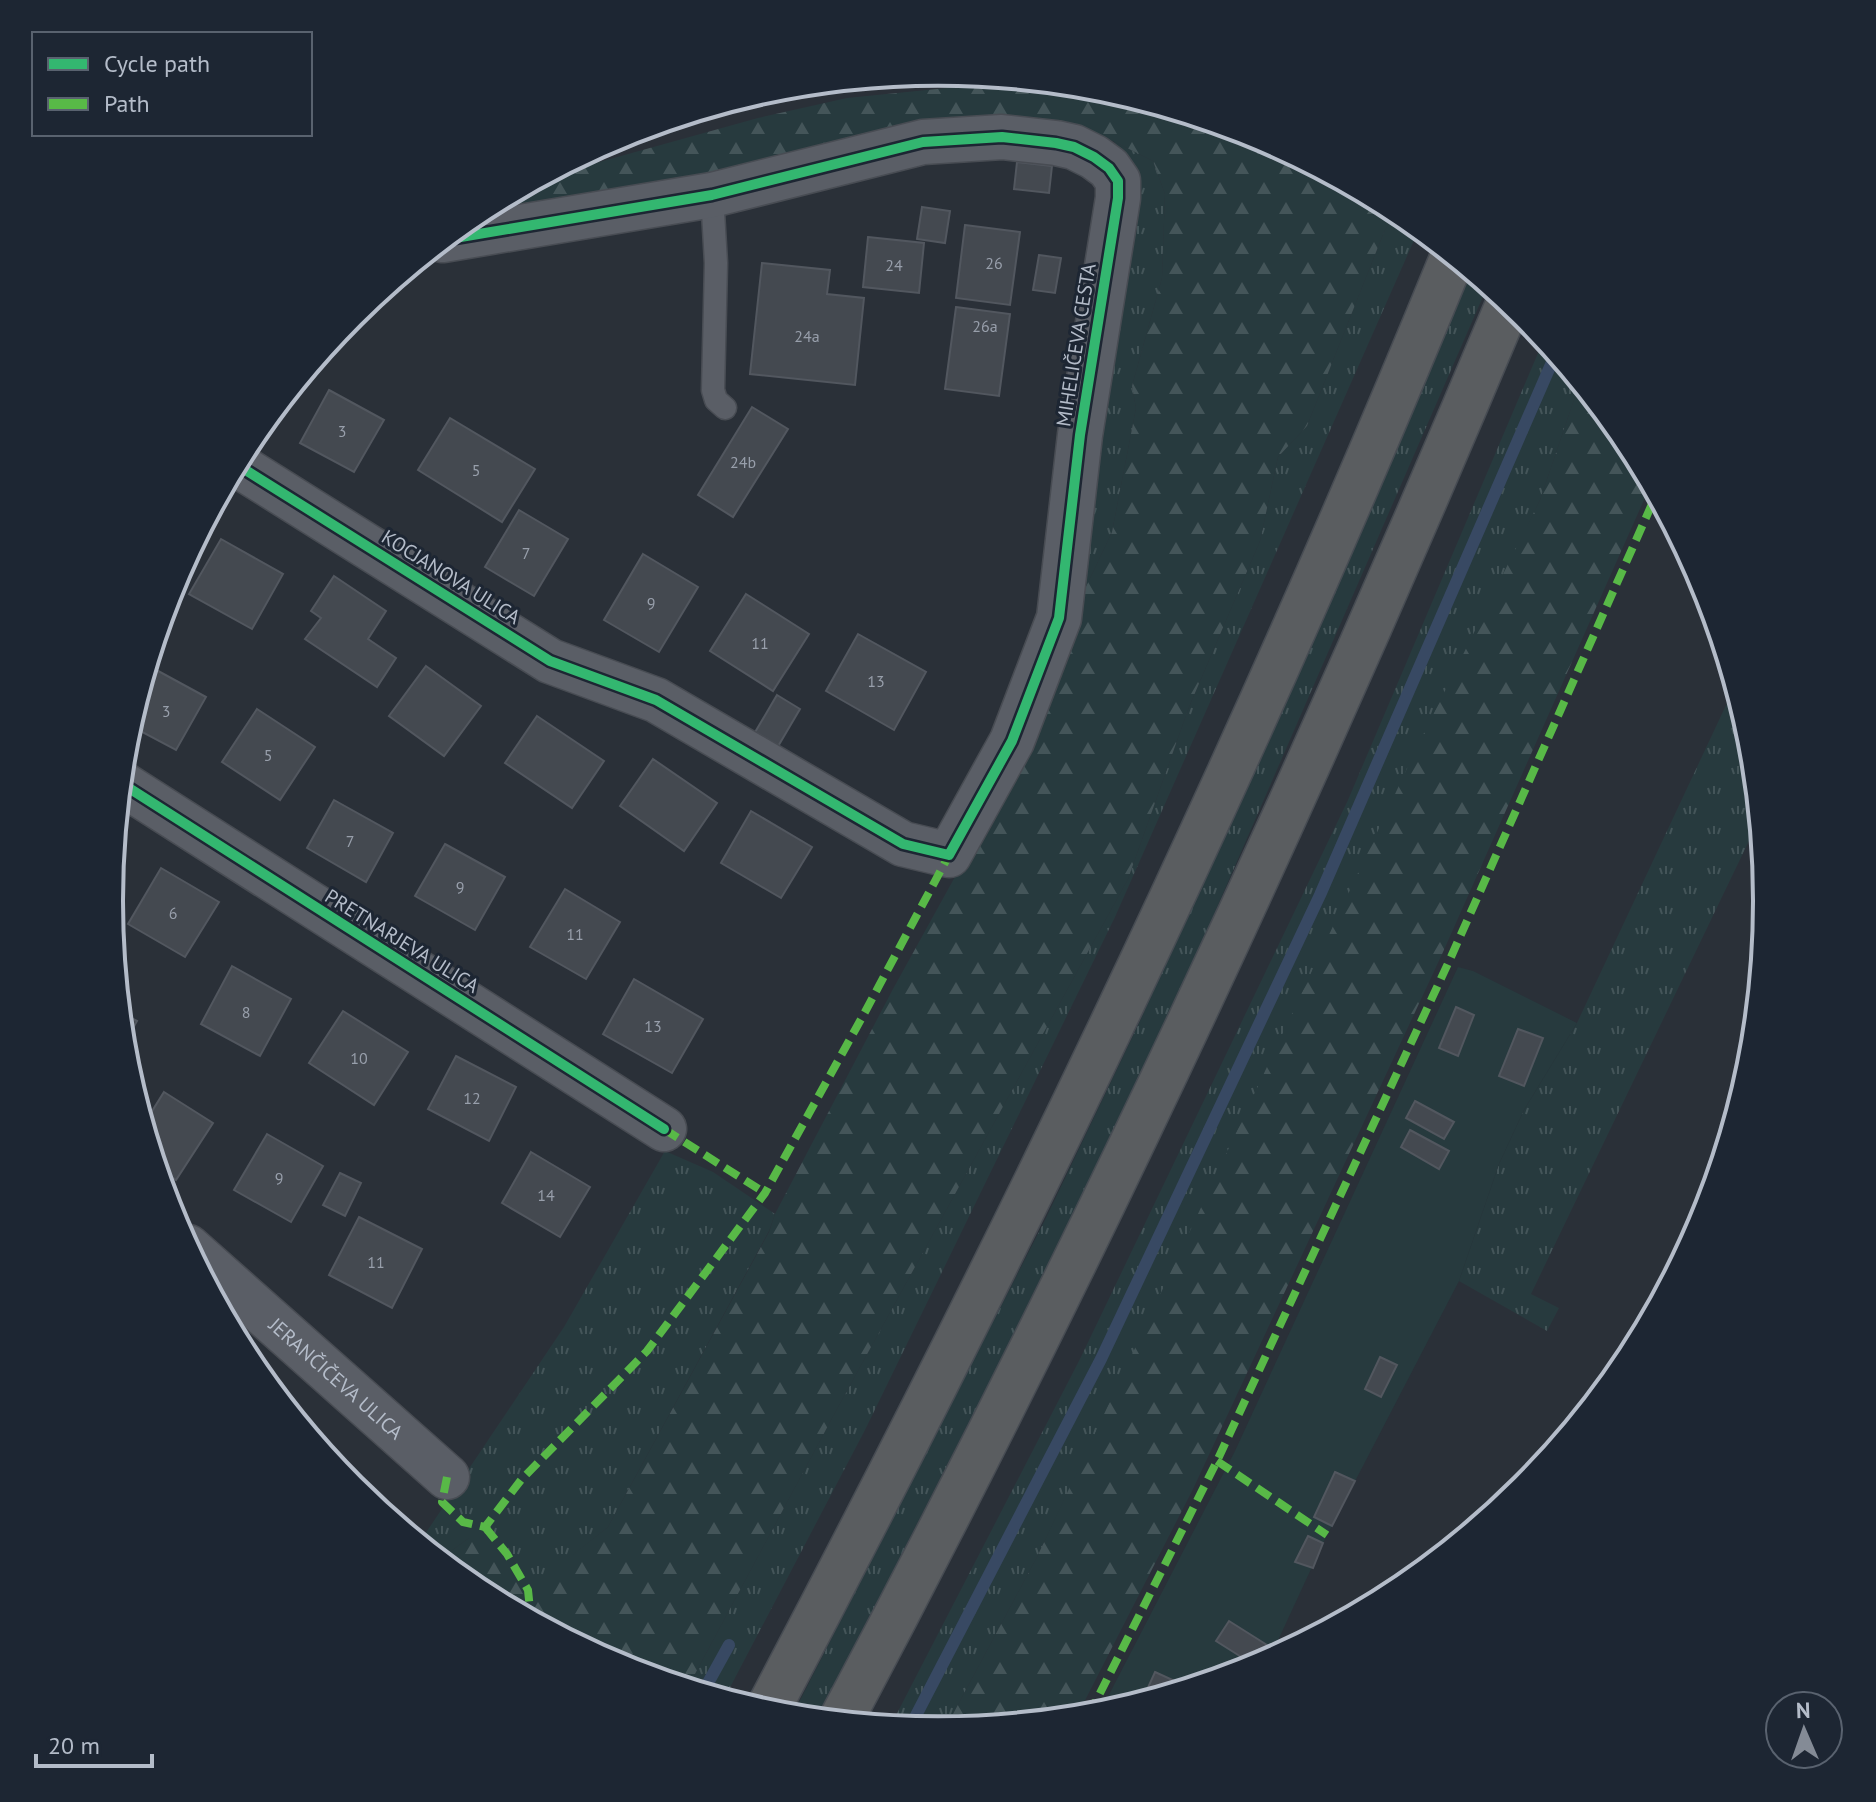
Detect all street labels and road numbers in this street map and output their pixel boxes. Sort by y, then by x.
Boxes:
street label: MIHELIČEVA CESTA [1050,261,1102,429]
street label: KOCJANOVA ULICA [377,524,526,630]
street label: PRETNARJEVA ULICA [320,883,484,999]
street label: JERANČIČEVA ULICA [263,1311,409,1445]

